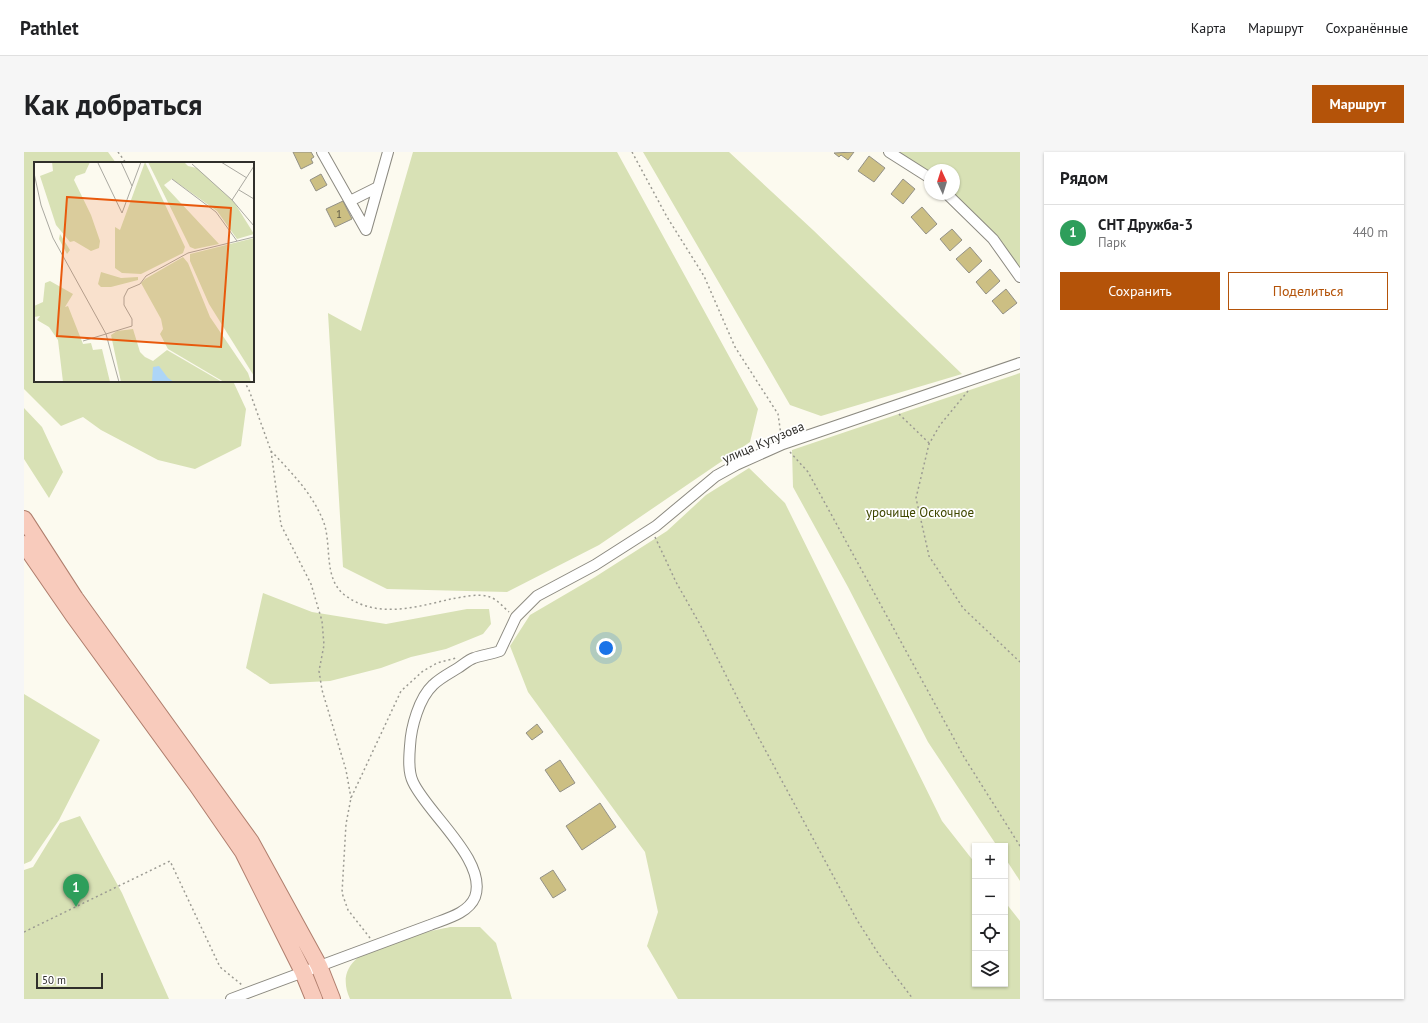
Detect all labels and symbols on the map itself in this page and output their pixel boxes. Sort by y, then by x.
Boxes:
inset map [34,162,254,382]
north arrow [924,164,960,200]
house number: 1 [336,207,342,221]
street label: улица Кутузова [720,418,807,467]
park label: урочище Оскочное [866,504,974,521]
your location [596,638,616,658]
pin: 1 [63,874,89,907]
scale bar [36,971,103,990]

